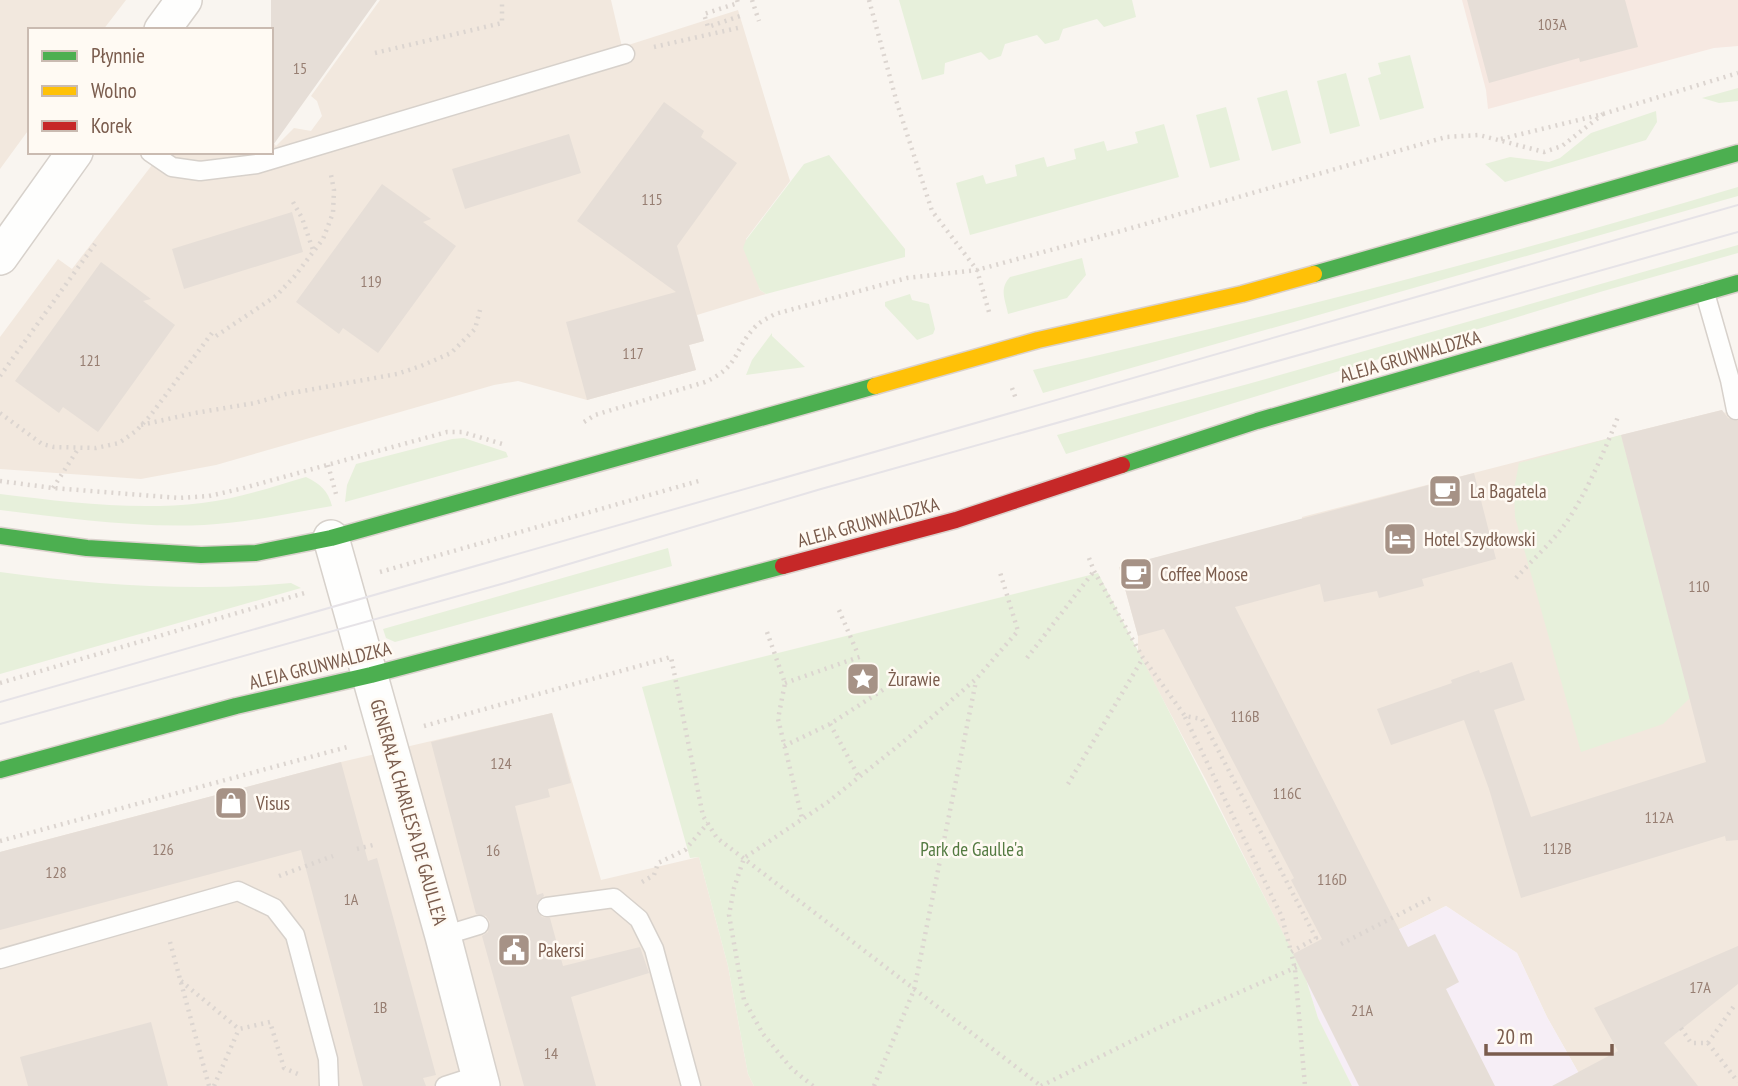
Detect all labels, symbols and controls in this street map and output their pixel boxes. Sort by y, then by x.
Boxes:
house number: 103A [1537,14,1567,34]
legend [28,28,273,154]
text: Płynnie [91,42,145,69]
house number: 15 [293,58,307,78]
text: Wolno [91,77,137,104]
text: Korek [91,112,132,139]
house number: 115 [641,189,663,209]
house number: 119 [360,271,382,291]
street label: ALEJA GRUNWALDZKA [1337,324,1483,388]
house number: 117 [622,343,644,363]
house number: 121 [79,350,101,370]
cafe icon: La Bagatela [1426,472,1464,510]
place label: La Bagatela [1470,479,1547,503]
street label: ALEJA GRUNWALDZKA [795,492,941,552]
hotel icon: Hotel Szydłowski [1381,520,1419,558]
place label: Hotel Szydłowski [1424,527,1536,551]
cafe icon: Coffee Moose [1117,555,1155,593]
place label: Coffee Moose [1160,562,1248,586]
house number: 110 [1688,576,1710,596]
street label: ALEJA GRUNWALDZKA [246,636,394,694]
place icon: Żurawie [844,660,882,698]
place label: Żurawie [888,667,940,691]
street label: GENERAŁA CHARLES'A DE GAULLE'A [365,696,453,928]
house number: 116B [1230,706,1260,726]
house number: 124 [490,753,512,773]
house number: 116C [1273,783,1301,803]
shop icon: Visus [212,784,250,822]
place label: Visus [255,791,290,815]
house number: 112A [1644,807,1674,827]
park label: Park de Gaulle'a [920,837,1024,861]
house number: 112B [1542,838,1572,858]
house number: 126 [152,839,174,859]
house number: 16 [486,840,500,860]
house number: 128 [45,862,67,882]
house number: 116D [1317,869,1347,889]
house number: 1A [344,889,359,909]
public building icon: Pakersi [495,931,533,969]
place label: Pakersi [538,938,584,962]
house number: 17A [1689,977,1711,997]
house number: 1B [373,997,387,1017]
house number: 21A [1351,1000,1373,1020]
scale bar [1486,1012,1612,1056]
text: 20 m [1496,1023,1533,1050]
house number: 14 [544,1043,558,1063]

